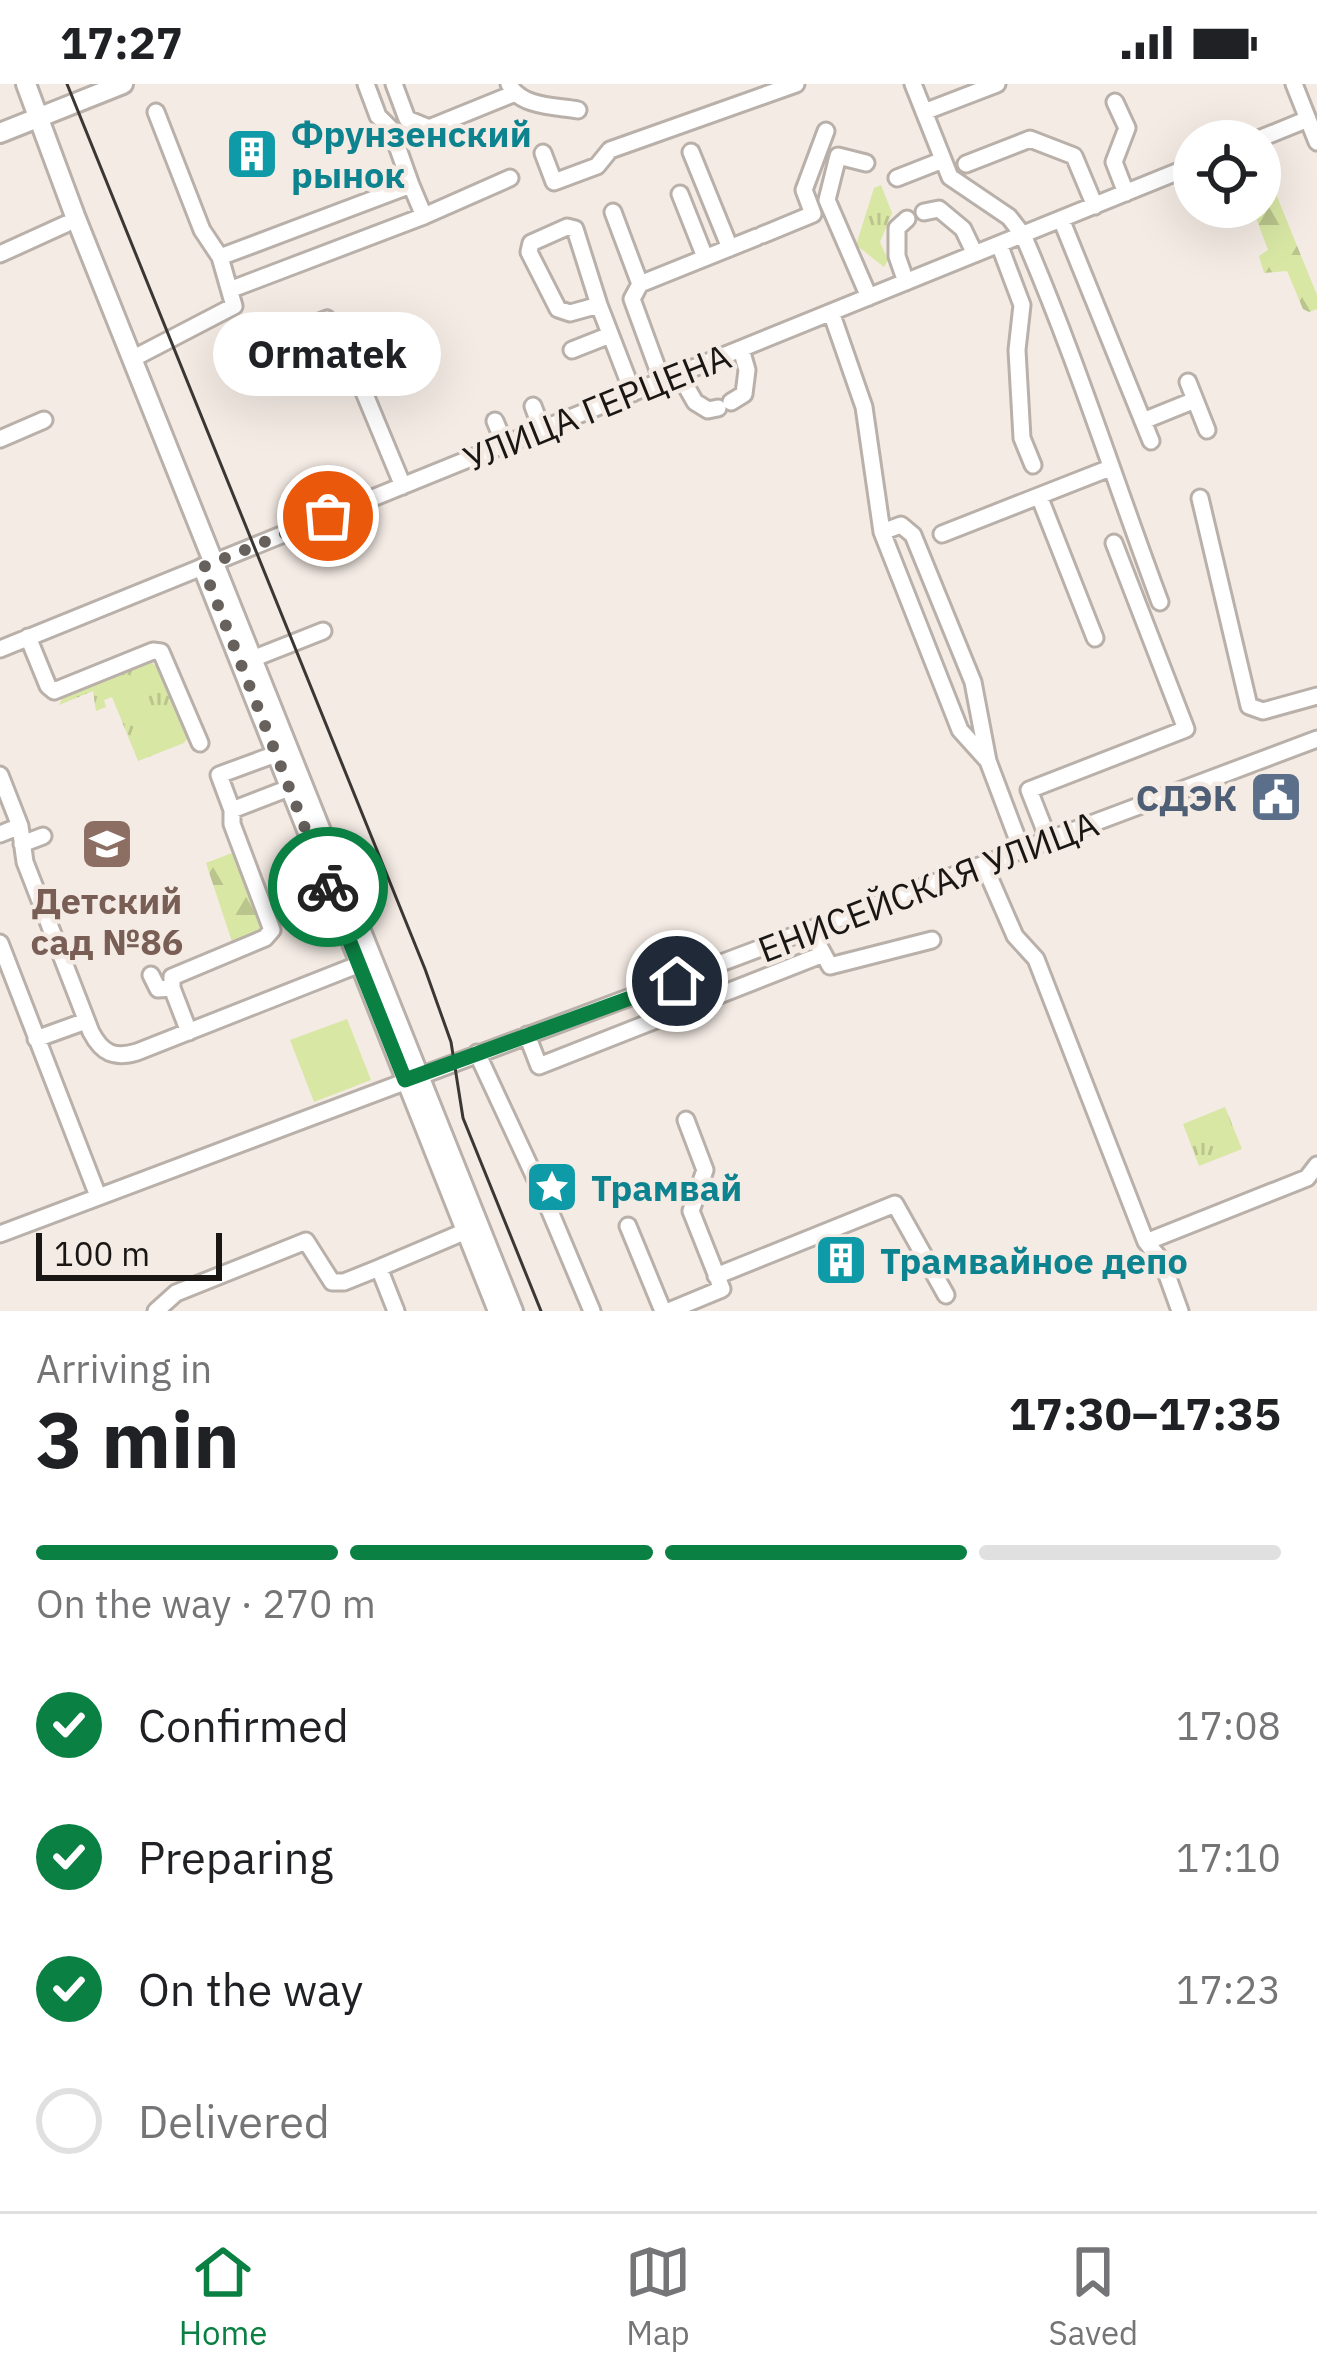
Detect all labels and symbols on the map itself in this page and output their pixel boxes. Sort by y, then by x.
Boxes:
place label: Фрунзенский рынок [291,110,532,198]
building icon: Фрунзенский рынок [224,126,280,182]
callout: Ormatek [214,312,442,396]
street label: УЛИЦА ГЕРЦЕНА [456,332,738,482]
pin [277,465,379,567]
public building icon: СДЭК [1248,769,1304,825]
place label: СДЭК [1136,774,1237,821]
street label: ЕНИСЕЙСКАЯ УЛИЦА [751,799,1105,973]
school or university icon: Детский сад №86 [79,816,135,872]
courier [268,827,388,947]
place label: Детский сад №86 [31,877,183,965]
pin [626,930,728,1032]
place icon: Трамвай [524,1159,580,1215]
place label: Трамвай [591,1164,742,1211]
scale bar [36,1227,222,1280]
building icon: Трамвайное депо [813,1232,869,1288]
place label: Трамвайное депо [880,1237,1188,1284]

